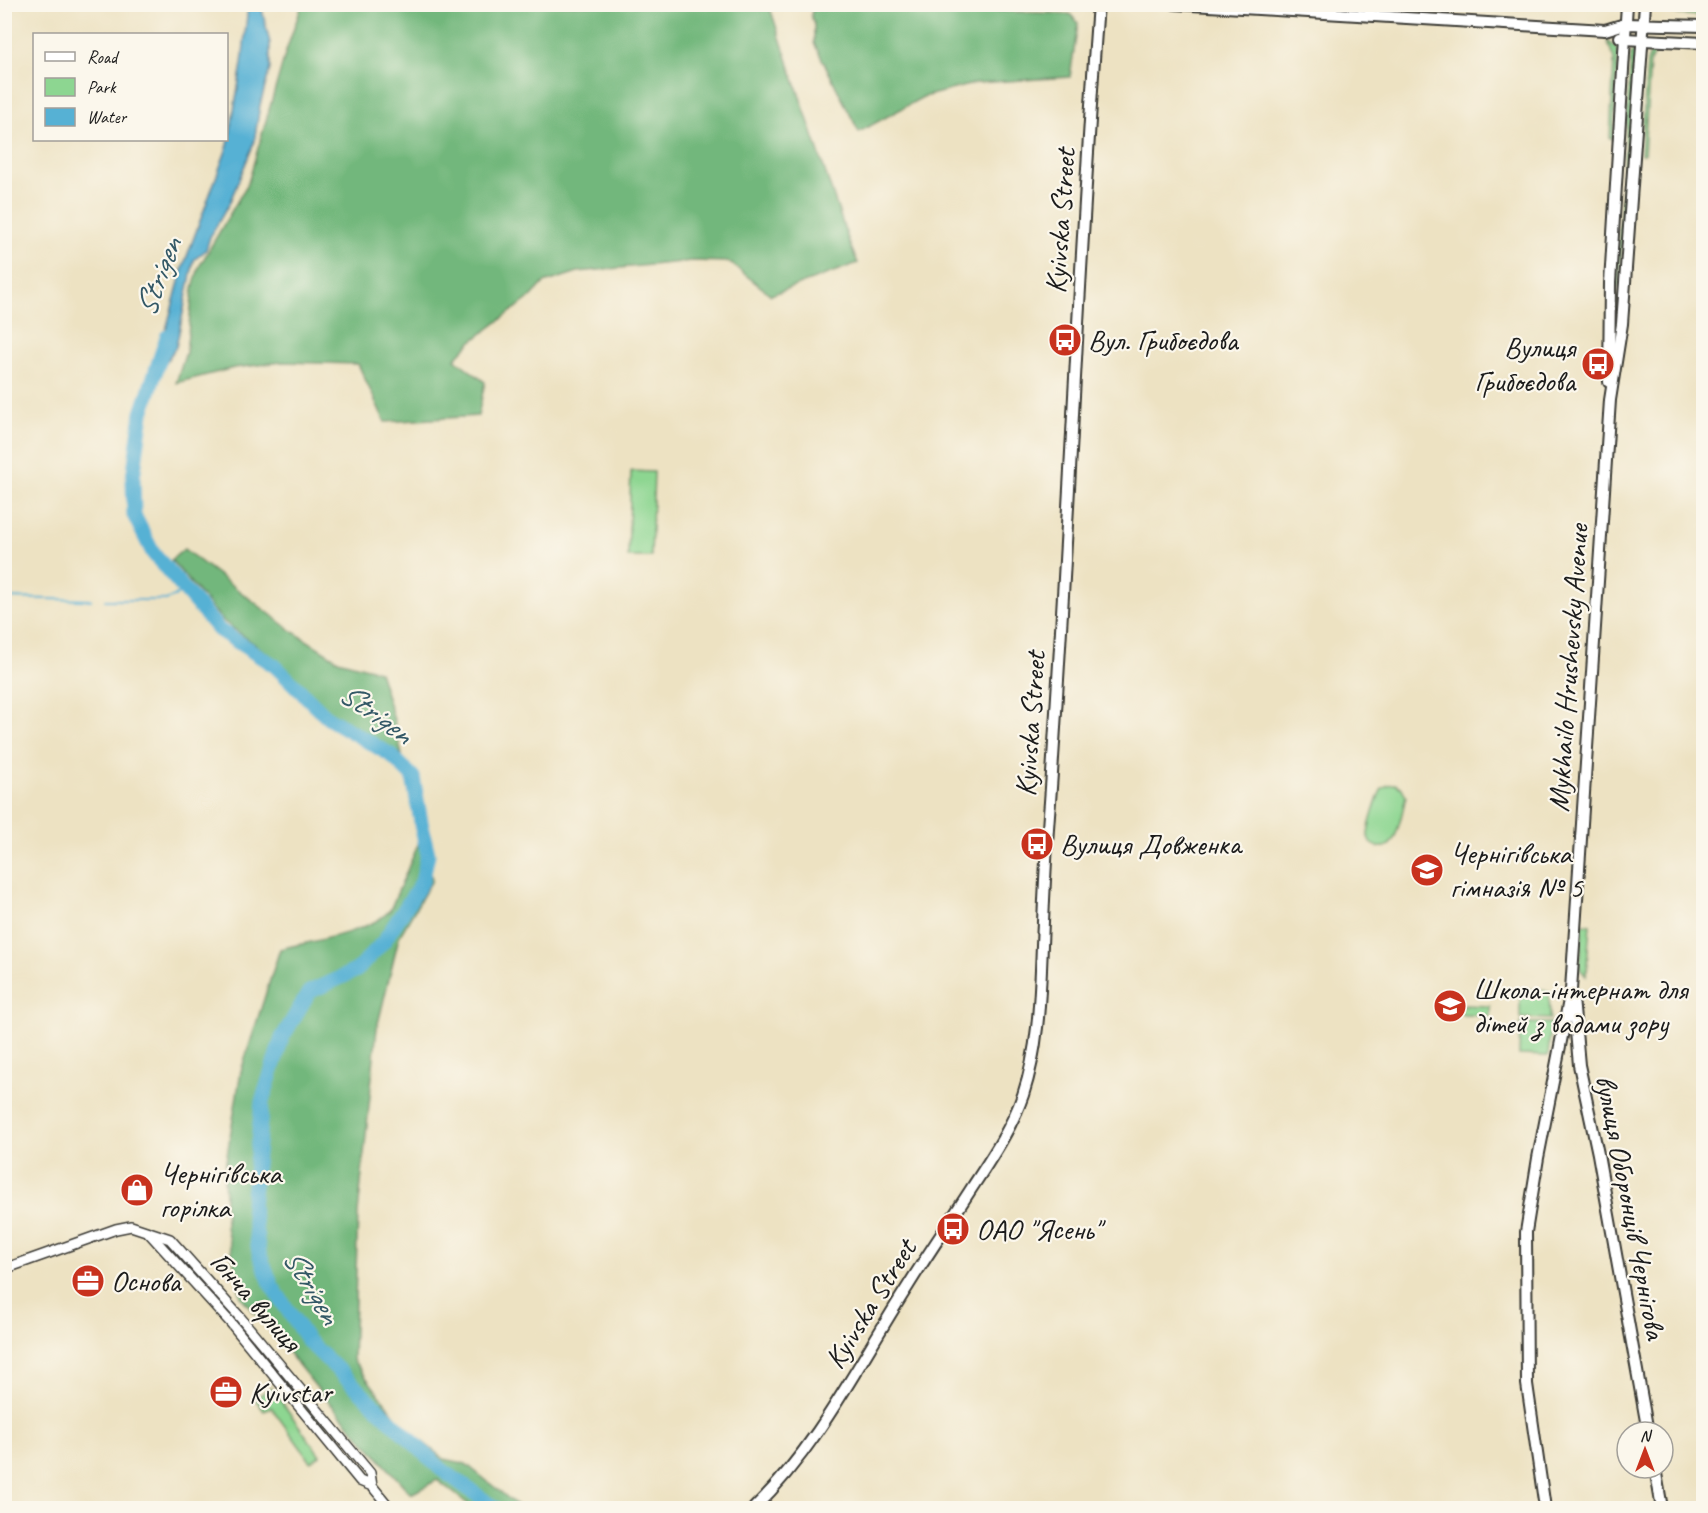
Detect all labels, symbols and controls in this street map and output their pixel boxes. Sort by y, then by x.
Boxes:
legend [33,33,228,141]
text: Road [87,46,120,68]
text: Park [87,76,117,98]
text: Water [87,106,128,128]
street label: Kyivska Street [1036,144,1084,295]
water label: Strigen [124,230,192,322]
place label: Вул. Грибоєдова [1088,321,1240,359]
bus stop icon: Вул. Грибоєдова [1047,322,1083,358]
place label: Вулиця Грибоєдова [1475,328,1578,400]
bus stop icon: Вулиця Грибоєдова [1580,346,1616,382]
street label: Mykhailo Hrushevsky Avenue [1539,521,1597,813]
street label: Kyivska Street [1006,647,1054,798]
water label: Strigen [331,673,423,755]
place label: Вулиця Довженка [1060,825,1243,863]
bus stop icon: Вулиця Довженка [1019,826,1055,862]
place label: Чернігівська гімназія № 5 [1450,834,1584,906]
school or university icon: Чернігівська гімназія № 5 [1409,852,1445,888]
place label: Школа-інтернат для дітей з вадами зору [1473,970,1690,1042]
school or university icon: Школа-інтернат для дітей з вадами зору [1432,988,1468,1024]
street label: вулиця Оборонців Чернігова [1587,1072,1676,1344]
place label: Чернігівська горілка [160,1154,283,1226]
shop icon: Чернігівська горілка [119,1172,155,1208]
place label: ОАО "Ясень" [976,1210,1106,1248]
bus stop icon: ОАО "Ясень" [935,1211,971,1247]
street label: Kyivska Street [815,1230,926,1376]
water label: Strigen [274,1241,352,1333]
street label: Гонча вулиця [202,1243,312,1361]
place label: Основа [111,1262,182,1300]
office icon: Основа [70,1263,106,1299]
place label: Kyivstar [249,1373,334,1411]
office icon: Kyivstar [208,1374,244,1410]
north arrow [1615,1420,1675,1480]
text: N [1640,1426,1653,1446]

